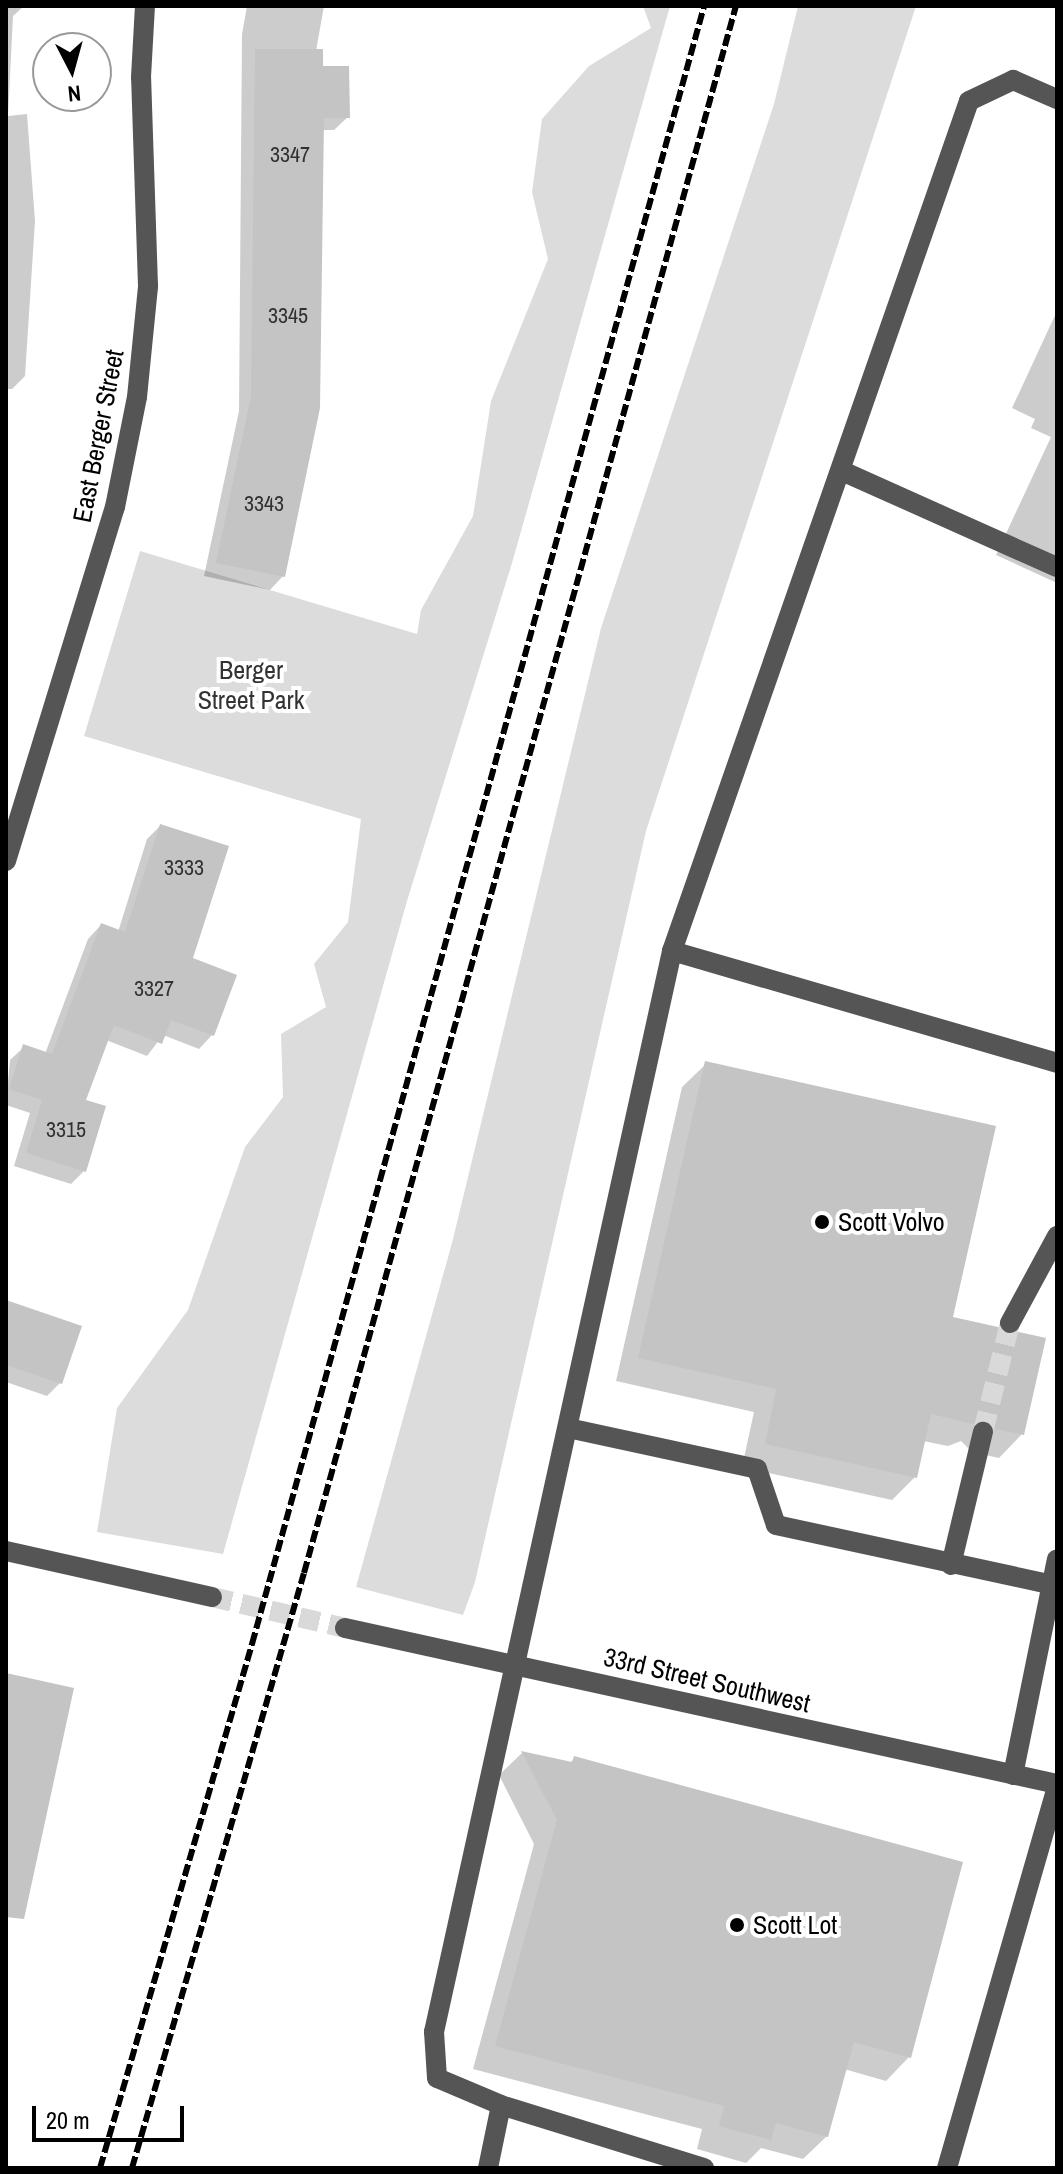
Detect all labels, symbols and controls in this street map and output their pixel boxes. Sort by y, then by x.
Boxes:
north arrow [32,32,112,112]
text: N [66,78,82,109]
house number: 3347 [270,142,310,168]
house number: 3345 [268,303,308,329]
street label: East Berger Street [66,347,130,525]
house number: 3343 [244,491,284,517]
park label: Berger Street Park [198,654,304,716]
house number: 3333 [164,855,204,881]
house number: 3327 [134,976,174,1002]
house number: 3315 [46,1117,86,1143]
place label: Scott Volvo [838,1206,945,1238]
marker: Scott Volvo [813,1213,831,1231]
street label: 33rd Street Southwest [601,1641,813,1719]
place label: Scott Lot [753,1909,837,1941]
marker: Scott Lot [728,1916,746,1934]
scale bar [36,2090,188,2140]
text: 20 m [46,2104,90,2136]

